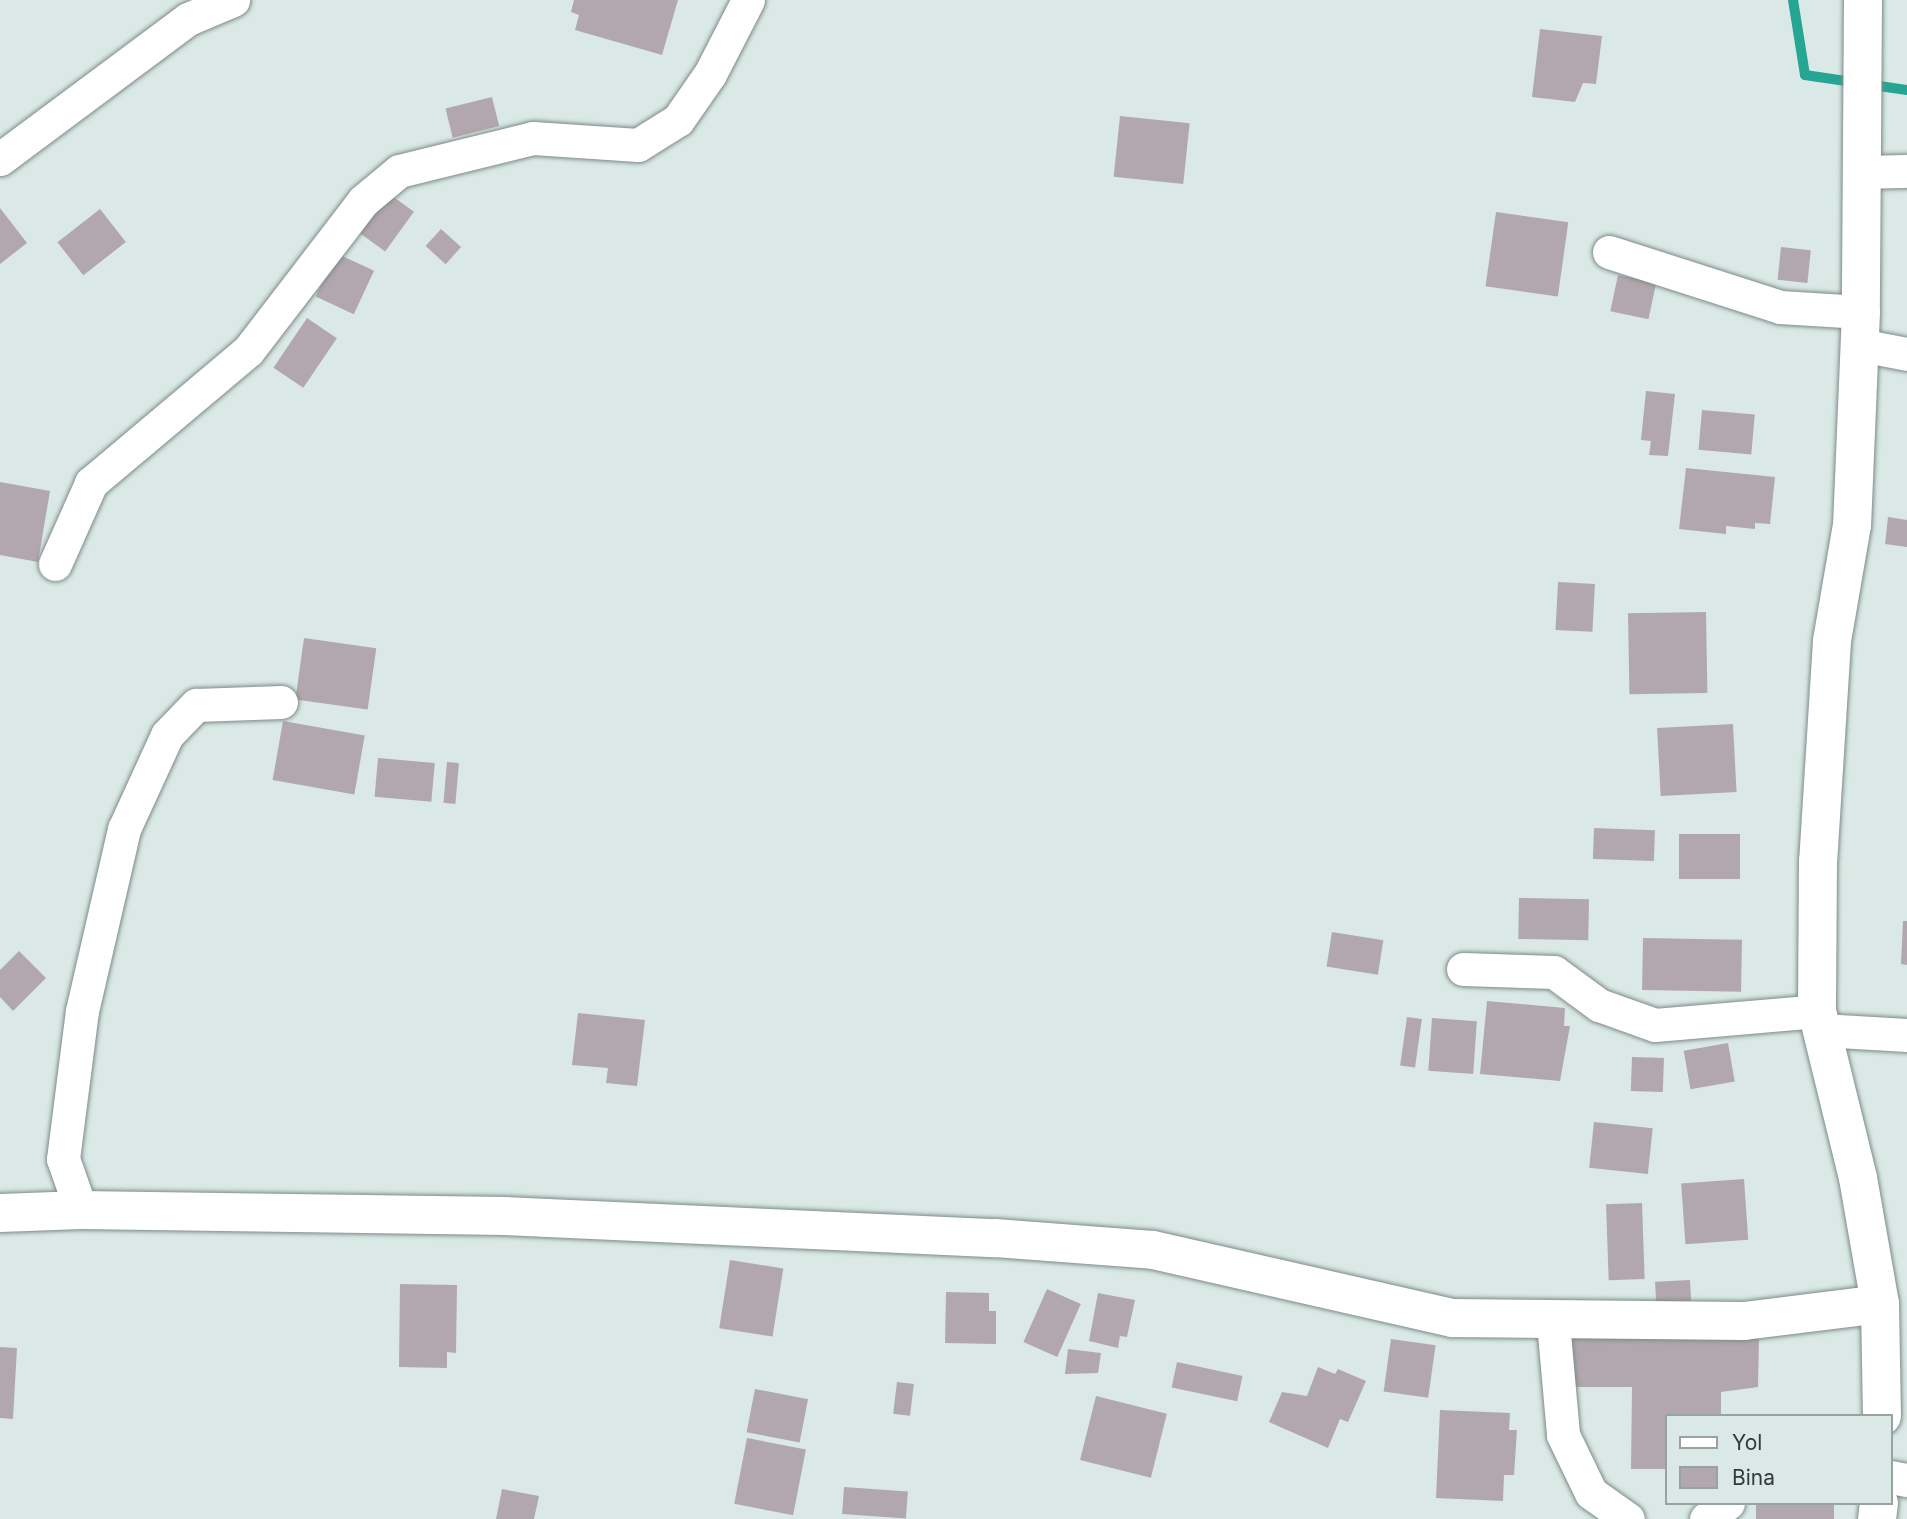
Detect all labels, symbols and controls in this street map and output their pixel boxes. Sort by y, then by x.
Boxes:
legend [1666,1414,1893,1505]
text: Yol [1732,1430,1762,1455]
text: Bina [1732,1465,1775,1490]

